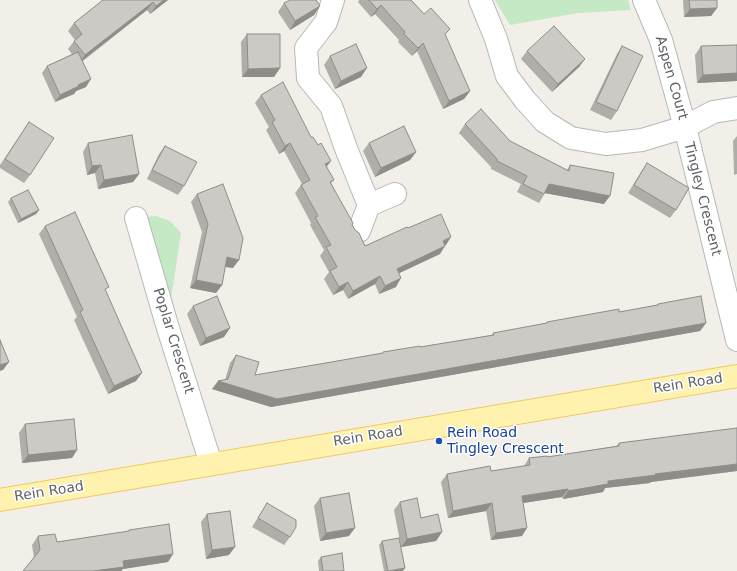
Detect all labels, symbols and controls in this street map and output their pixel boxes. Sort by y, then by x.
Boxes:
street label: Aspen Court [651,34,691,122]
street label: Tingley Crescent [680,140,724,258]
street label: Poplar Crescent [149,286,197,396]
street label: Rein Road [652,370,724,398]
street label: Rein Road [332,423,404,451]
place label: Rein Road Tingley Crescent [447,425,564,458]
marker: Rein Road Tingley Crescent [434,436,444,446]
street label: Rein Road [13,478,85,506]

